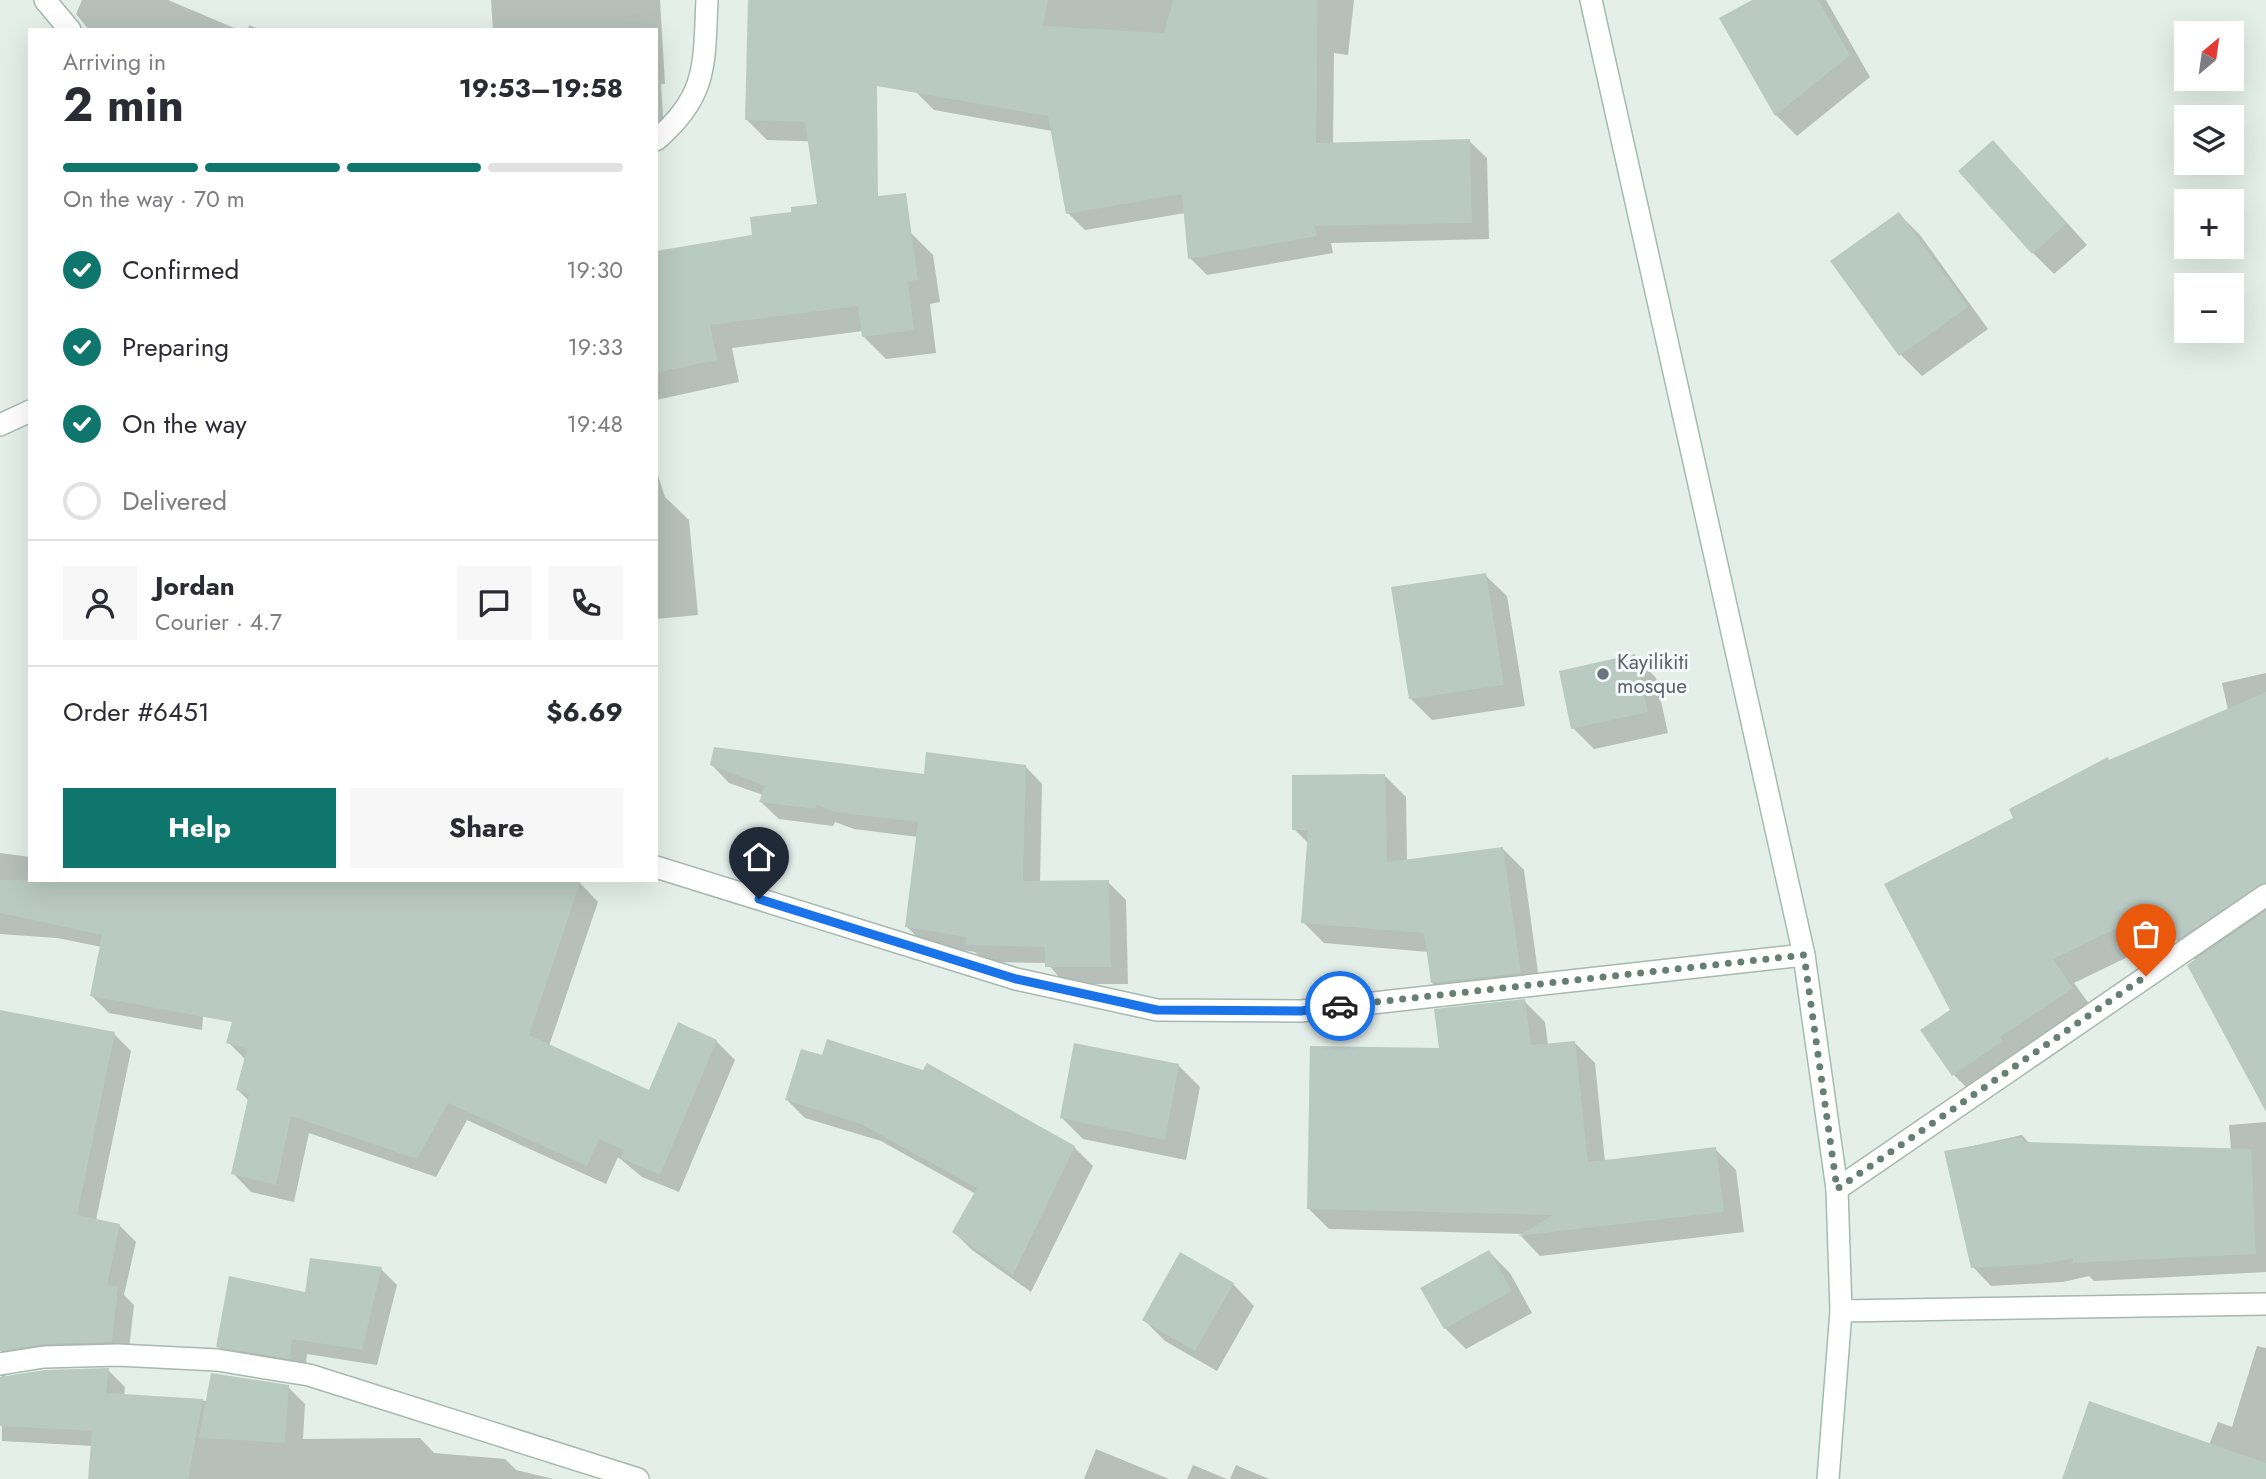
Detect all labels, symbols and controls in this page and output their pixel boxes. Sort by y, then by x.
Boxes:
north arrow [2174,21,2244,91]
map controls [2174,21,2244,343]
text: Arriving in [63,45,166,79]
text: 19:53–19:58 [459,69,623,107]
text: 2 min [63,72,184,138]
button: layers [2174,105,2244,175]
text: On the way · 70 m [63,182,245,216]
button: + [2174,189,2244,259]
icon: check [63,251,101,289]
text: Confirmed [122,251,239,289]
text: 19:30 [566,253,623,287]
button: − [2174,273,2244,343]
icon: check [63,328,101,366]
text: Preparing [122,328,229,366]
text: 19:33 [567,330,623,364]
icon: check [63,405,101,443]
text: On the way [122,405,247,443]
text: 19:48 [567,407,623,441]
text: Delivered [122,482,227,520]
button: person [63,566,137,640]
button: chat [457,566,531,640]
button: phone [549,566,623,640]
text: Jordan [155,567,235,605]
text: Courier · 4.7 [155,605,282,639]
place label: Kayilikiti mosque [1617,647,1689,701]
marker: Kayilikiti mosque [1595,666,1611,682]
text: Order #6451 [63,693,210,731]
text: $6.69 [546,693,623,731]
button: Help [63,788,336,868]
button: Share [350,788,623,868]
pin [729,827,789,899]
icon: home [740,838,778,876]
pin [2116,904,2176,976]
icon: bag [2127,915,2165,953]
courier [1305,971,1375,1041]
icon: car [1321,987,1359,1025]

